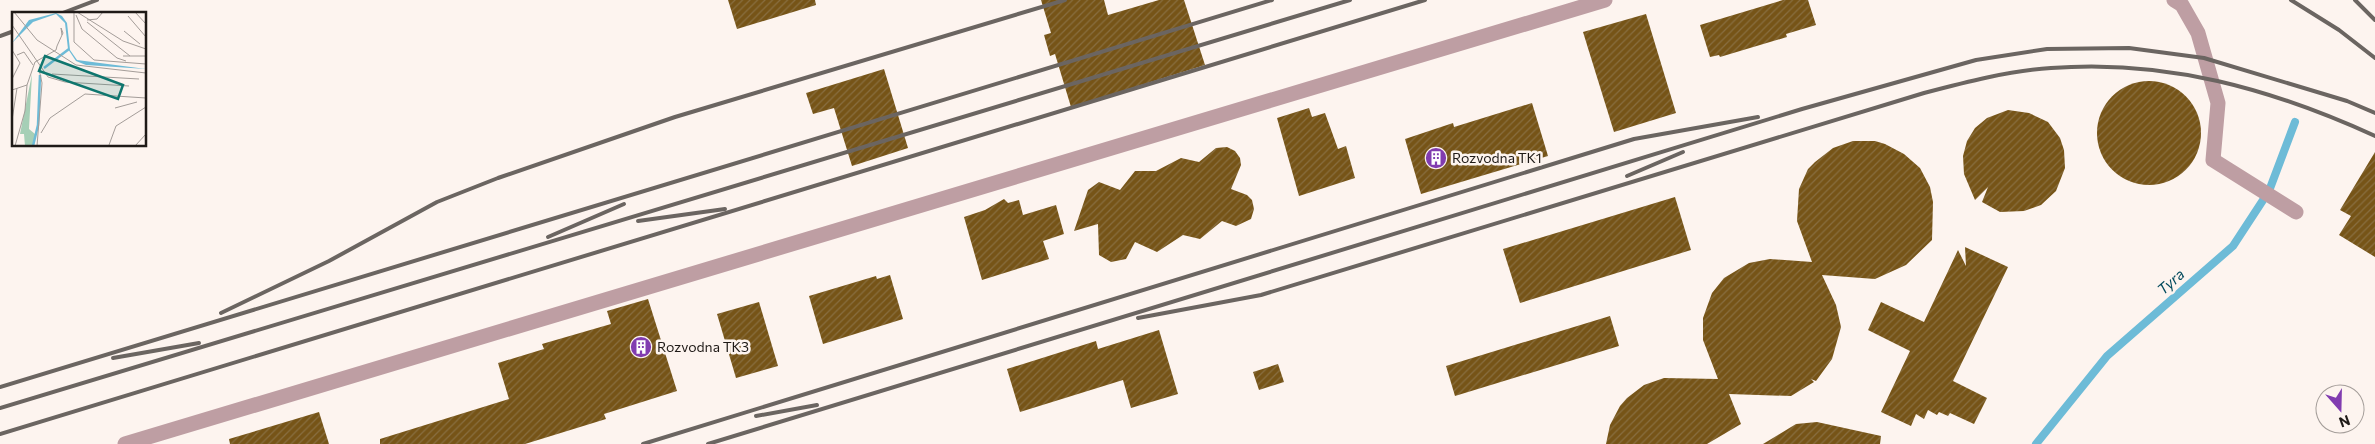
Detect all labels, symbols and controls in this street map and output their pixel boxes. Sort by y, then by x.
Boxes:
inset map [12,12,146,146]
building icon: Rozvodna TK1 [1424,146,1448,170]
place label: Rozvodna TK1 [1452,149,1542,166]
water label: Tyra [2153,264,2188,298]
building icon: Rozvodna TK3 [629,335,653,359]
place label: Rozvodna TK3 [657,338,749,355]
north arrow [2315,384,2365,434]
text: N [2337,412,2352,431]

